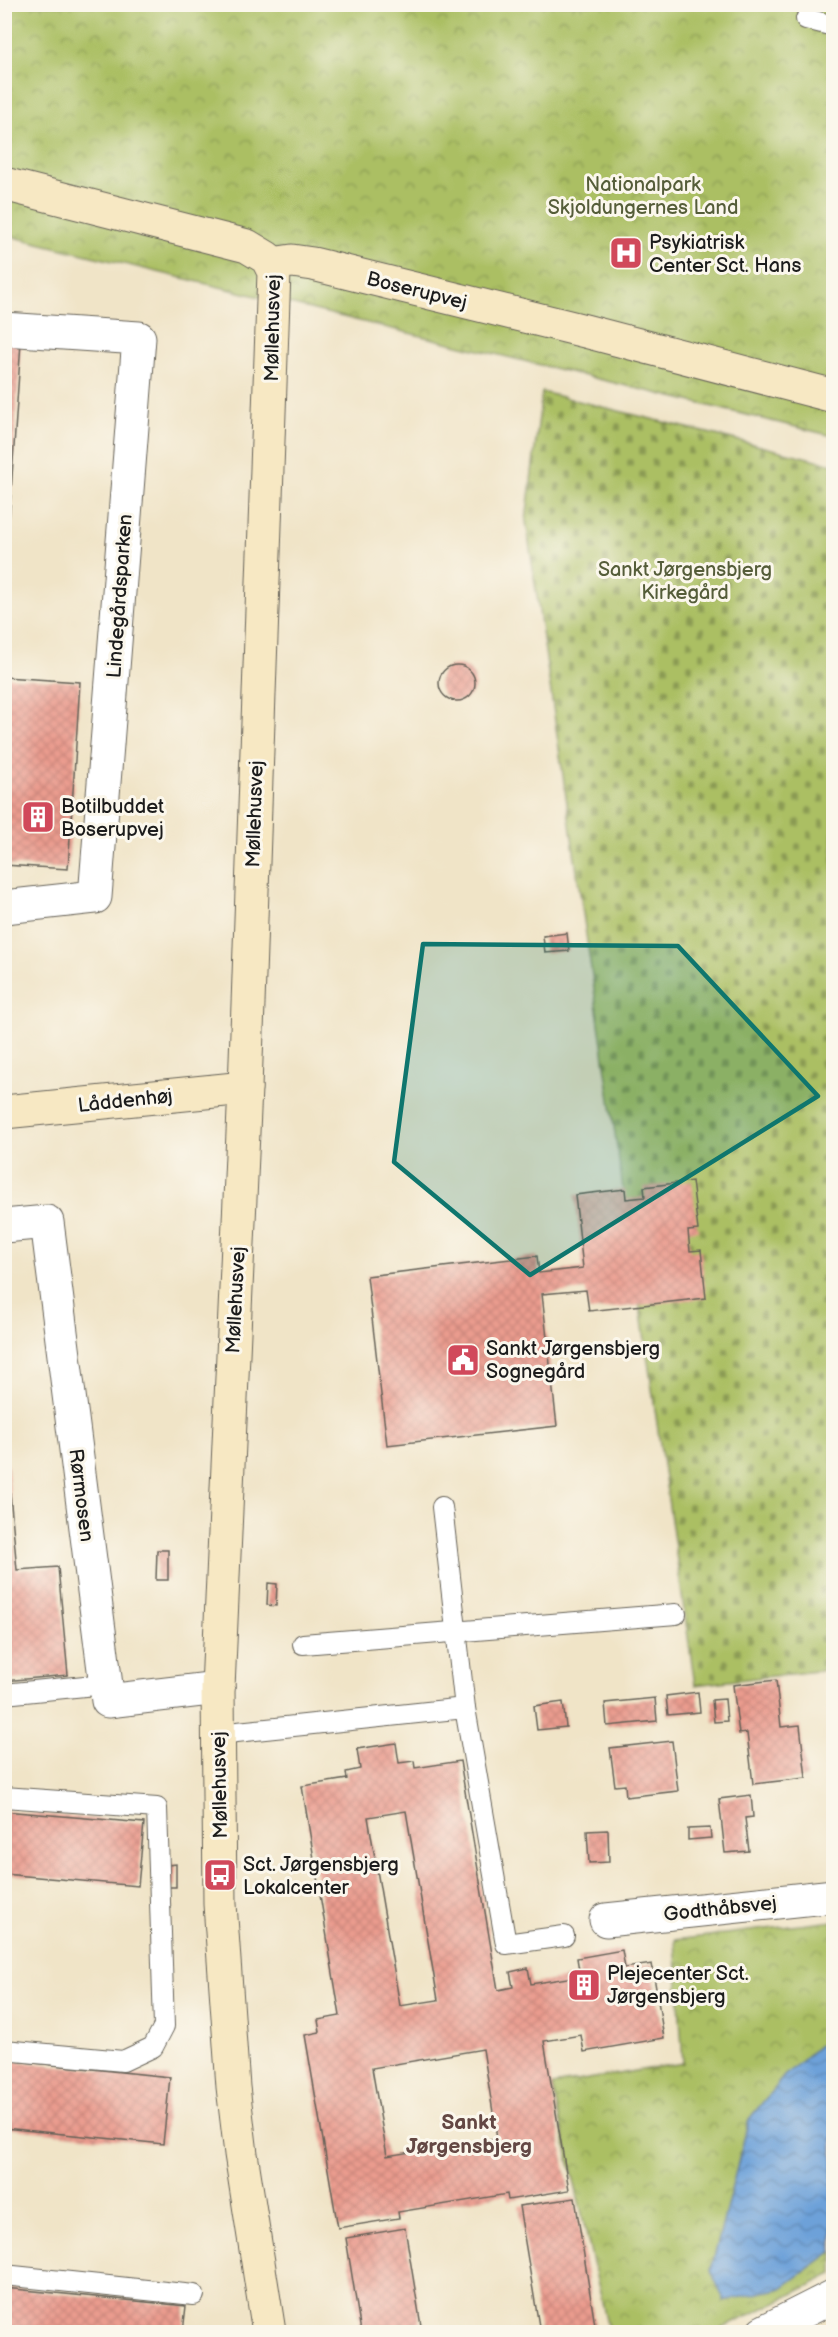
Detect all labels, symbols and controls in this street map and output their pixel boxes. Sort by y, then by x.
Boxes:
park label: Nationalpark Skjoldungernes Land [548,173,738,220]
place label: Psykiatrisk Center Sct. Hans [649,231,801,278]
hospital icon: Psykiatrisk Center Sct. Hans [608,235,644,271]
street label: Boserupvej [364,267,469,315]
street label: Møllehusvej [260,274,286,382]
street label: Lindegårdsparken [102,513,138,679]
park label: Sankt Jørgensbjerg Kirkegård [598,558,772,605]
street label: Møllehusvej [241,760,269,868]
place label: Botilbuddet Boserupvej [61,795,164,842]
building icon: Botilbuddet Boserupvej [20,799,56,835]
street label: Låddenhøj [77,1084,174,1118]
street label: Møllehusvej [221,1246,251,1354]
place label: Sankt Jørgensbjerg Sognegård [486,1337,660,1384]
public building icon: Sankt Jørgensbjerg Sognegård [445,1342,481,1378]
street label: Rørmosen [63,1447,99,1543]
street label: Møllehusvej [207,1731,233,1839]
place label: Sct. Jørgensbjerg Lokalcenter [243,1853,399,1900]
bus stop icon: Sct. Jørgensbjerg Lokalcenter [202,1857,238,1893]
street label: Godthåbsvej [662,1891,778,1927]
place label: Plejecenter Sct. Jørgensbjerg [607,1962,749,2009]
building icon: Plejecenter Sct. Jørgensbjerg [566,1967,602,2003]
district label: Sankt Jørgensbjerg [406,2110,532,2159]

